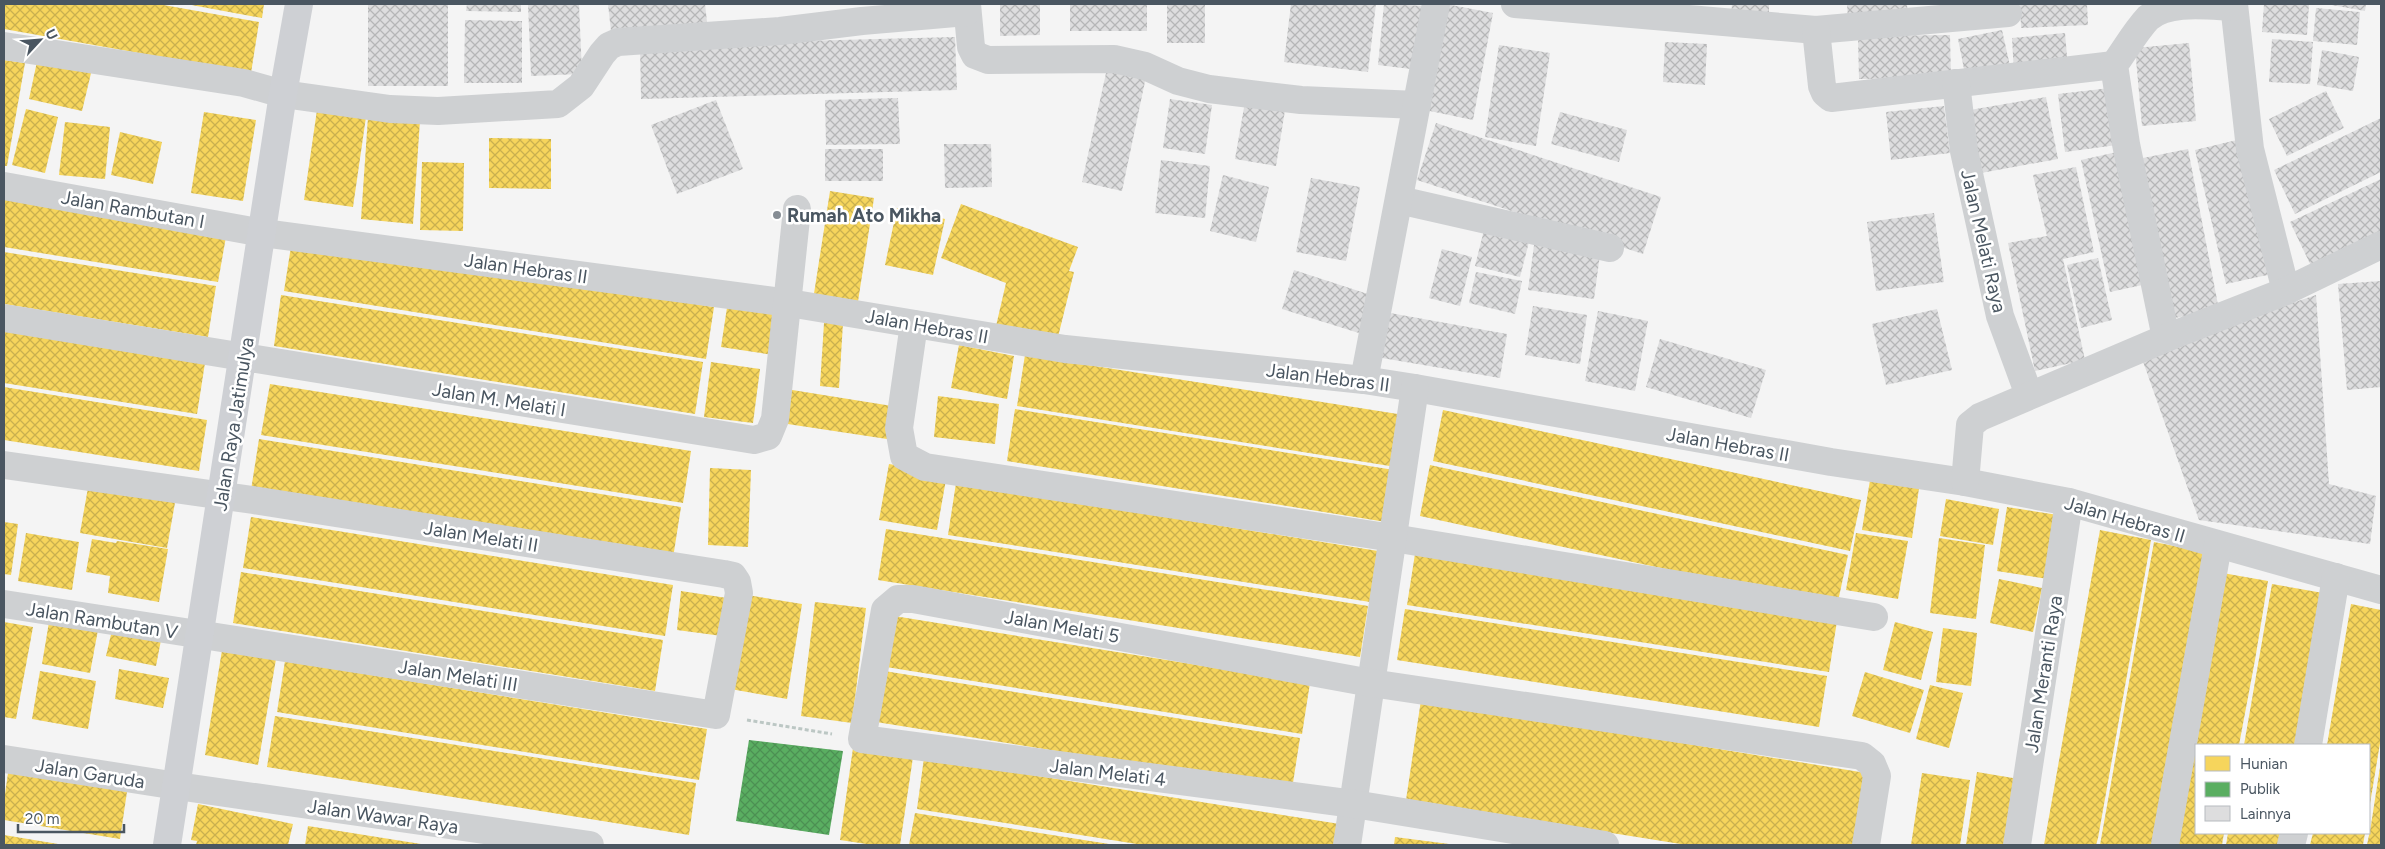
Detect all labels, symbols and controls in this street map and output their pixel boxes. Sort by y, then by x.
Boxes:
north arrow [15,15,65,65]
text: U [41,26,61,43]
street label: Jalan Melati Raya [1956,167,2011,315]
street label: Jalan Rambutan I [59,186,207,233]
place label: Rumah Ato Mikha [787,204,941,227]
marker: Rumah Ato Mikha [771,209,783,221]
street label: Jalan Hebras II [463,248,589,289]
street label: Jalan Hebras II [864,304,990,349]
street label: Jalan Raya Jatimulya [208,336,259,513]
street label: Jalan Hebras II [1265,359,1391,396]
street label: Jalan M. Melati I [430,378,567,421]
street label: Jalan Hebras II [1665,422,1791,467]
street label: Jalan Hebras II [2062,491,2188,548]
street label: Jalan Melati II [422,516,540,557]
street label: Jalan Meranti Raya [2020,594,2067,754]
street label: Jalan Rambutan V [24,597,179,644]
street label: Jalan Melati 5 [1003,605,1121,648]
street label: Jalan Melati III [397,655,519,696]
legend [2195,744,2370,834]
street label: Jalan Garuda [33,753,146,794]
street label: Jalan Melati 4 [1048,754,1168,791]
text: Hunian [2240,755,2288,773]
text: Publik [2240,780,2281,798]
street label: Jalan Wawar Raya [306,795,460,838]
scale bar [18,802,124,834]
text: Lainnya [2240,805,2291,823]
text: 20 m [25,810,59,828]

